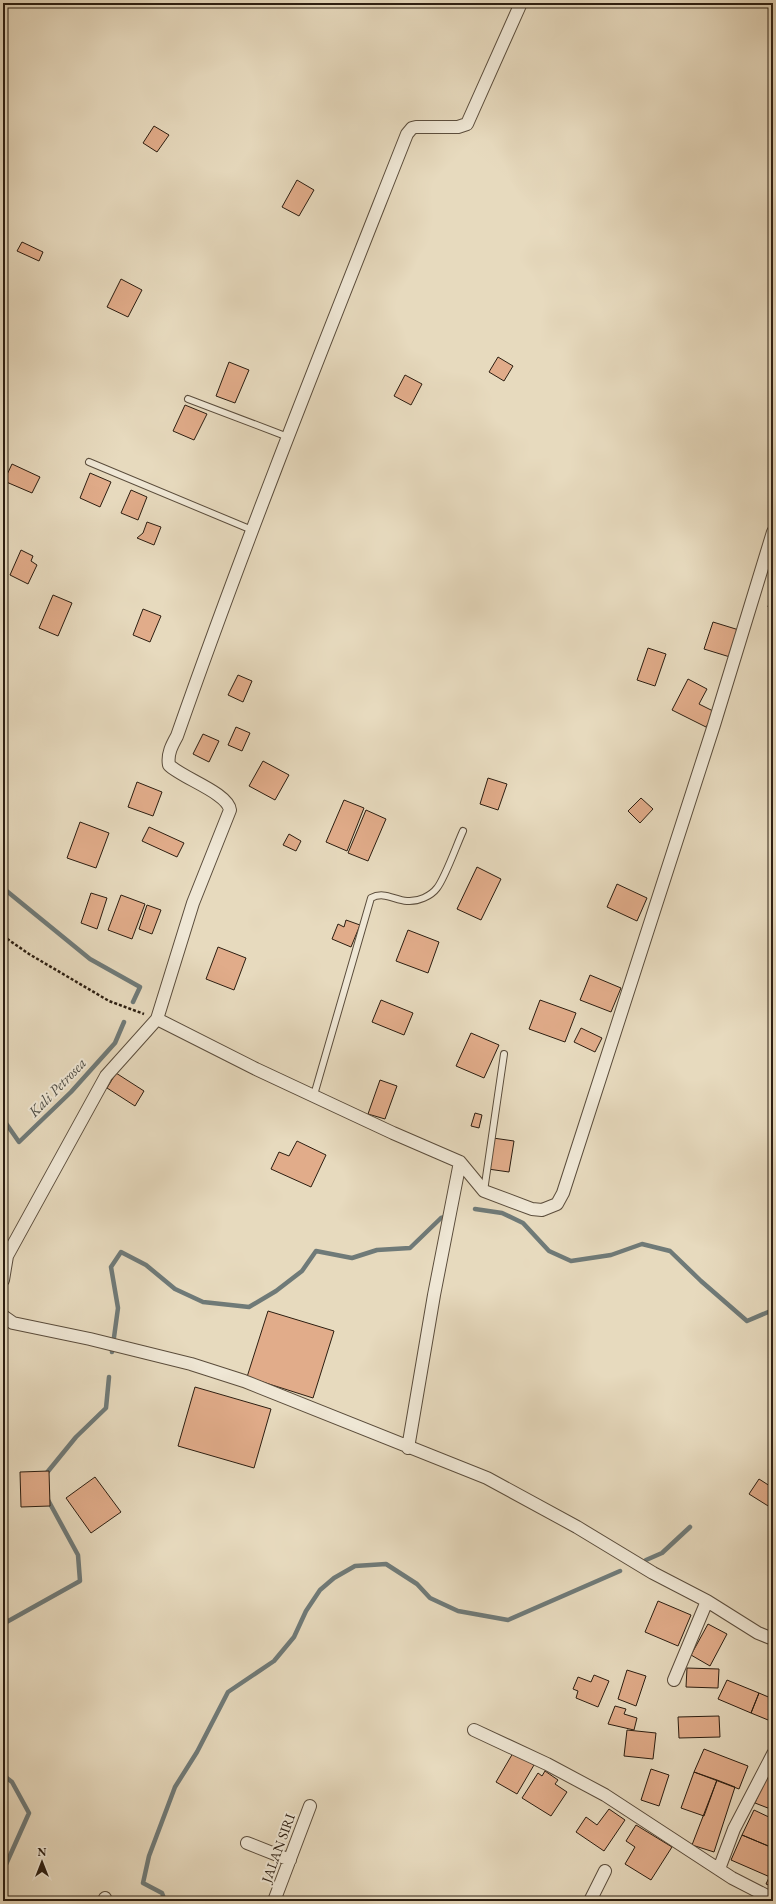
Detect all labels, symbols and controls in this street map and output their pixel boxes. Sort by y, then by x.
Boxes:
water label: Kali Petrosea [23,1053,90,1121]
street label: JALAN SIRI [257,1811,299,1886]
north arrow [22,1842,62,1882]
text: N [38,1845,47,1859]

